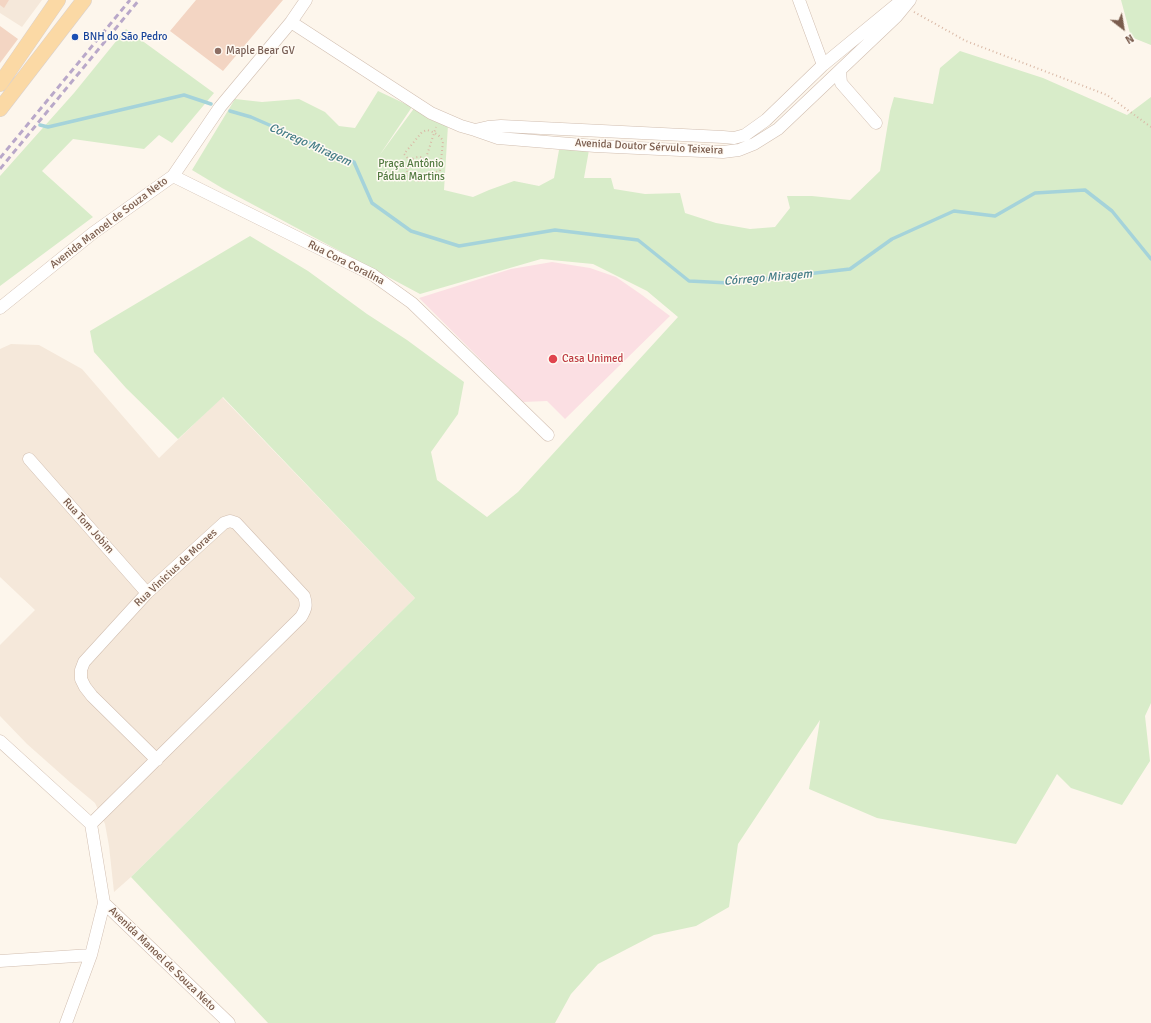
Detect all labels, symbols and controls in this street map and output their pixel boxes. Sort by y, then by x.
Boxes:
north arrow [1103,8,1143,48]
place label: BNH do São Pedro [83,30,168,44]
text: N [1123,31,1136,46]
marker: BNH do São Pedro [70,32,80,42]
place label: Maple Bear GV [226,44,295,58]
marker: Maple Bear GV [213,46,223,56]
water label: Córrego Miragem [267,120,353,170]
street label: Avenida Doutor Sérvulo Teixeira [574,137,724,157]
park label: Praça Antônio Pádua Martins [377,157,445,183]
street label: Avenida Manoel de Souza Neto [48,174,170,272]
street label: Rua Cora Coralina [305,238,387,288]
water label: Córrego Miragem [723,267,813,289]
place label: Casa Unimed [562,352,623,366]
marker: Casa Unimed [547,353,559,365]
street label: Rua Tom Jobim [60,496,116,556]
street label: Rua Vinicius de Moraes [132,526,220,610]
street label: Avenida Manoel de Souza Neto [106,904,218,1014]

